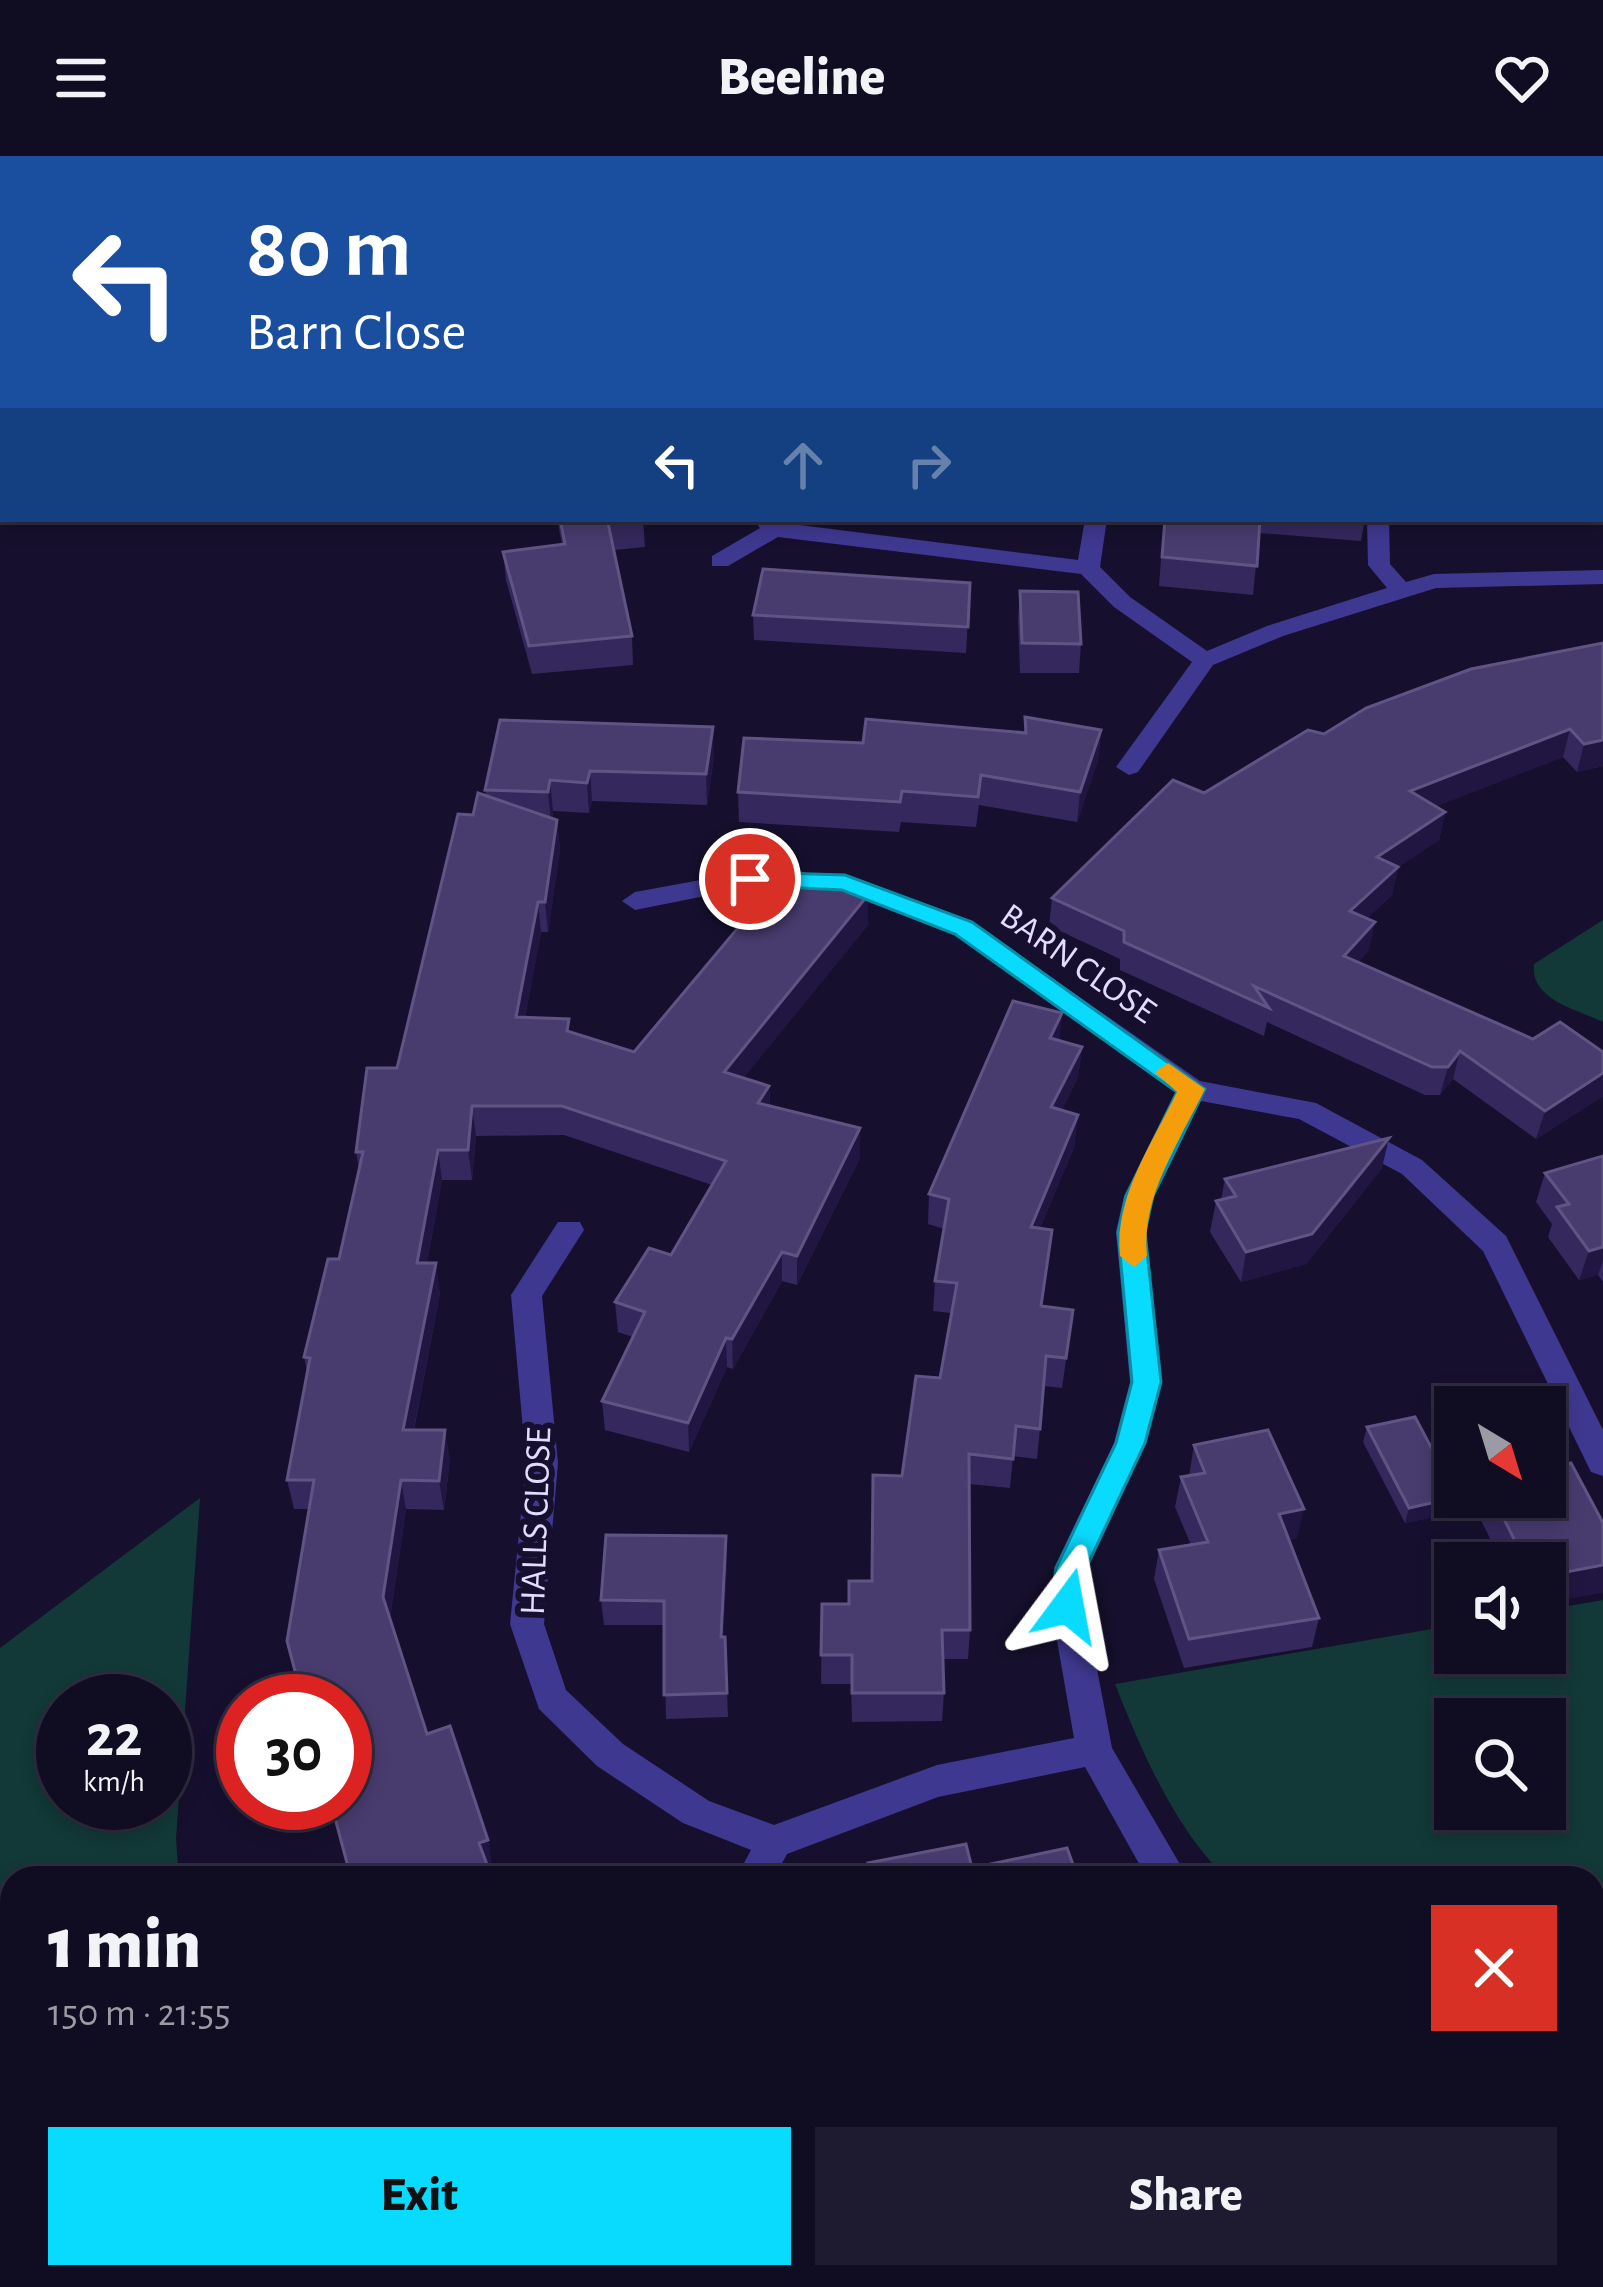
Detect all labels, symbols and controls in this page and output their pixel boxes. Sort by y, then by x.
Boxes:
icon: menu [48,45,114,111]
icon: heart [1489,45,1555,111]
text: Beeline [718,51,885,105]
icon: left [48,204,204,360]
text: 80 m [246,208,412,292]
text: Barn Close [246,306,466,360]
icon: left [644,432,710,498]
icon: ahead [770,432,836,498]
icon: right [896,432,962,498]
pin [699,828,801,930]
icon: arrive [717,846,783,912]
street label: BARN CLOSE [994,897,1162,1030]
north arrow [1434,1386,1566,1518]
map controls [1434,1386,1566,1830]
street label: HALLS CLOSE [515,1427,557,1616]
button: sound [1434,1542,1566,1674]
position arrow [1005,1543,1131,1669]
speed limit sign: 30 [216,1674,372,1830]
button: search [1434,1698,1566,1830]
text: 22 [86,1707,142,1767]
text: km/h [83,1767,145,1797]
button: close [1431,1905,1557,2031]
text: 1 min [48,1909,201,1981]
text: 150 m · 21:55 [48,1994,230,2033]
button: Exit [48,2127,791,2265]
button: Share [815,2127,1557,2265]

